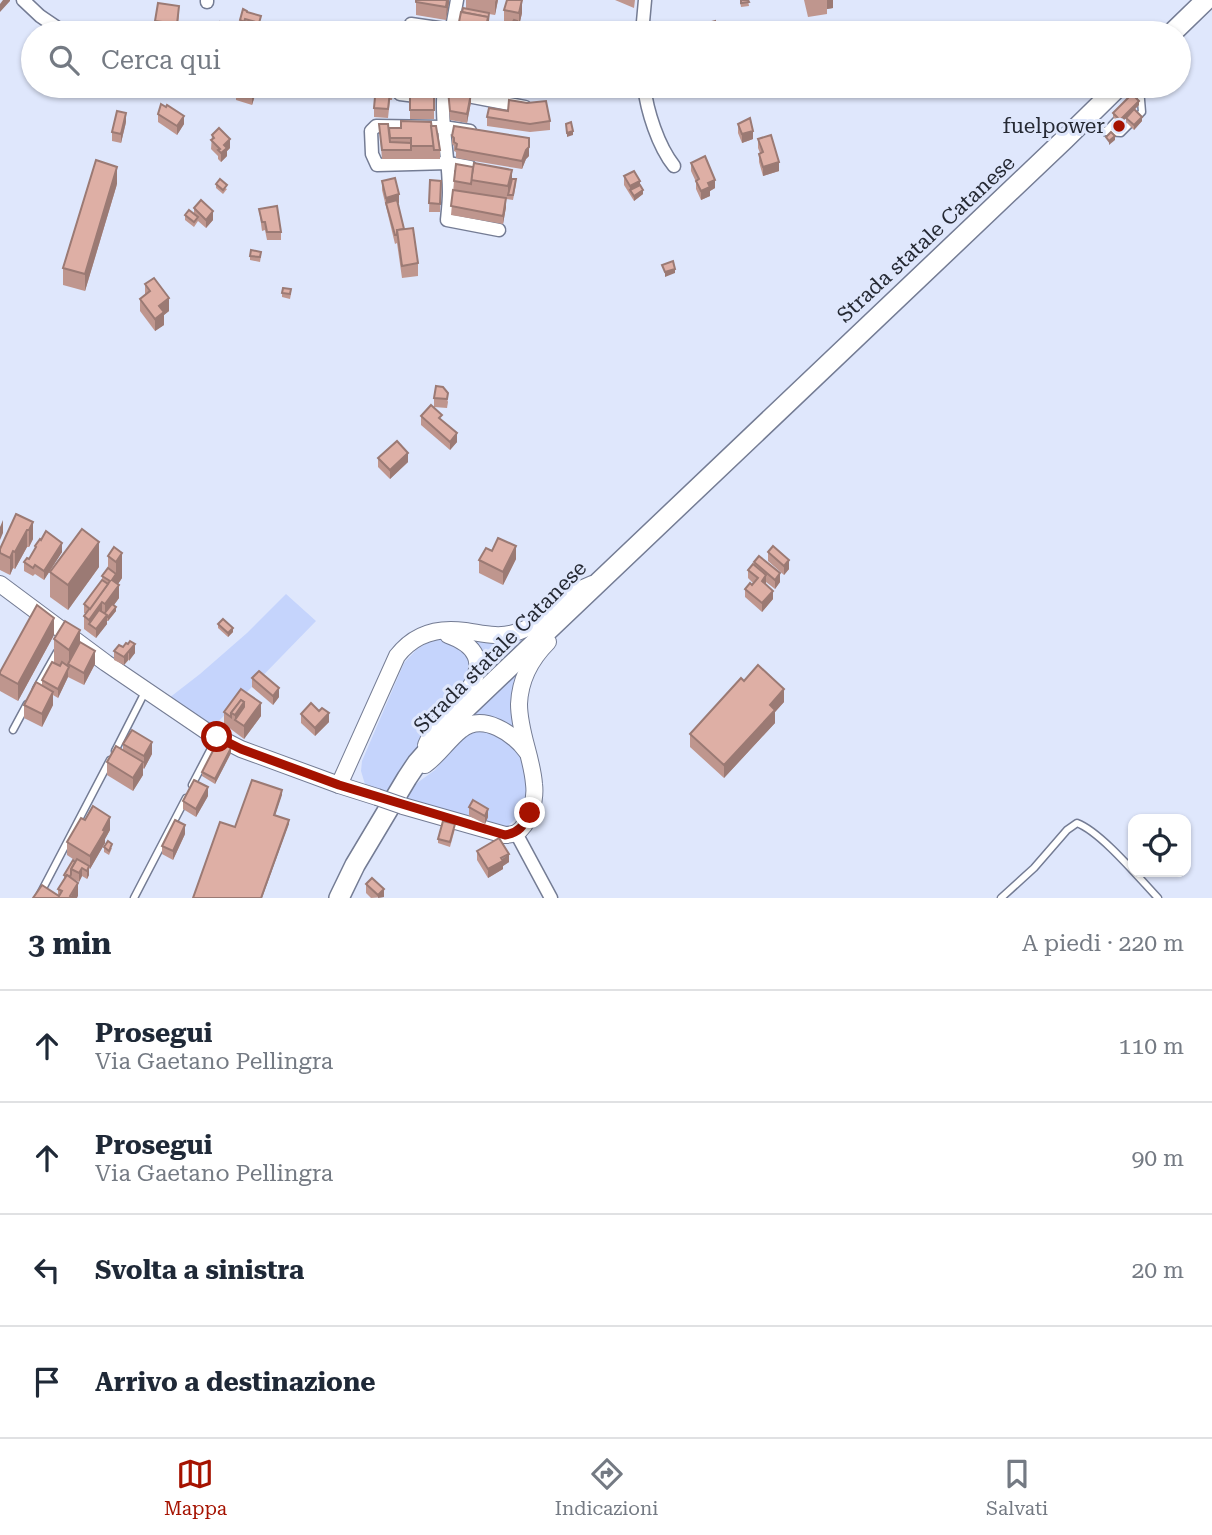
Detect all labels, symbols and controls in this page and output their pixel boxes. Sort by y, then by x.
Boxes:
search box [21,21,1191,98]
icon: search [45,41,83,79]
text: Cerca qui [101,45,221,75]
place label: fuelpower [1003,114,1105,138]
marker: fuelpower [1111,118,1127,134]
street label: Strada statale Catanese [832,151,1020,327]
street label: Strada statale Catanese [409,556,591,738]
route start [201,721,232,752]
route end [514,797,545,828]
map controls [1128,814,1191,877]
button: locate [1128,814,1191,877]
text: 3 min [28,926,111,961]
text: A piedi · 220 m [1022,930,1184,957]
text: Prosegui [95,1018,212,1048]
icon: ahead [28,1027,66,1065]
text: 110 m [1119,1033,1184,1060]
text: Via Gaetano Pellingra [95,1048,333,1075]
text: Prosegui [95,1130,212,1160]
icon: ahead [28,1139,66,1177]
text: 90 m [1131,1145,1184,1172]
text: Via Gaetano Pellingra [95,1160,333,1187]
icon: left [28,1251,66,1289]
text: Svolta a sinistra [95,1255,304,1285]
text: 20 m [1131,1257,1184,1284]
icon: arrive [28,1363,66,1401]
text: Arrivo a destinazione [95,1367,376,1397]
tab: Mappa [164,1455,227,1520]
tab: Indicazioni [555,1455,658,1520]
tab: Salvati [986,1455,1048,1520]

